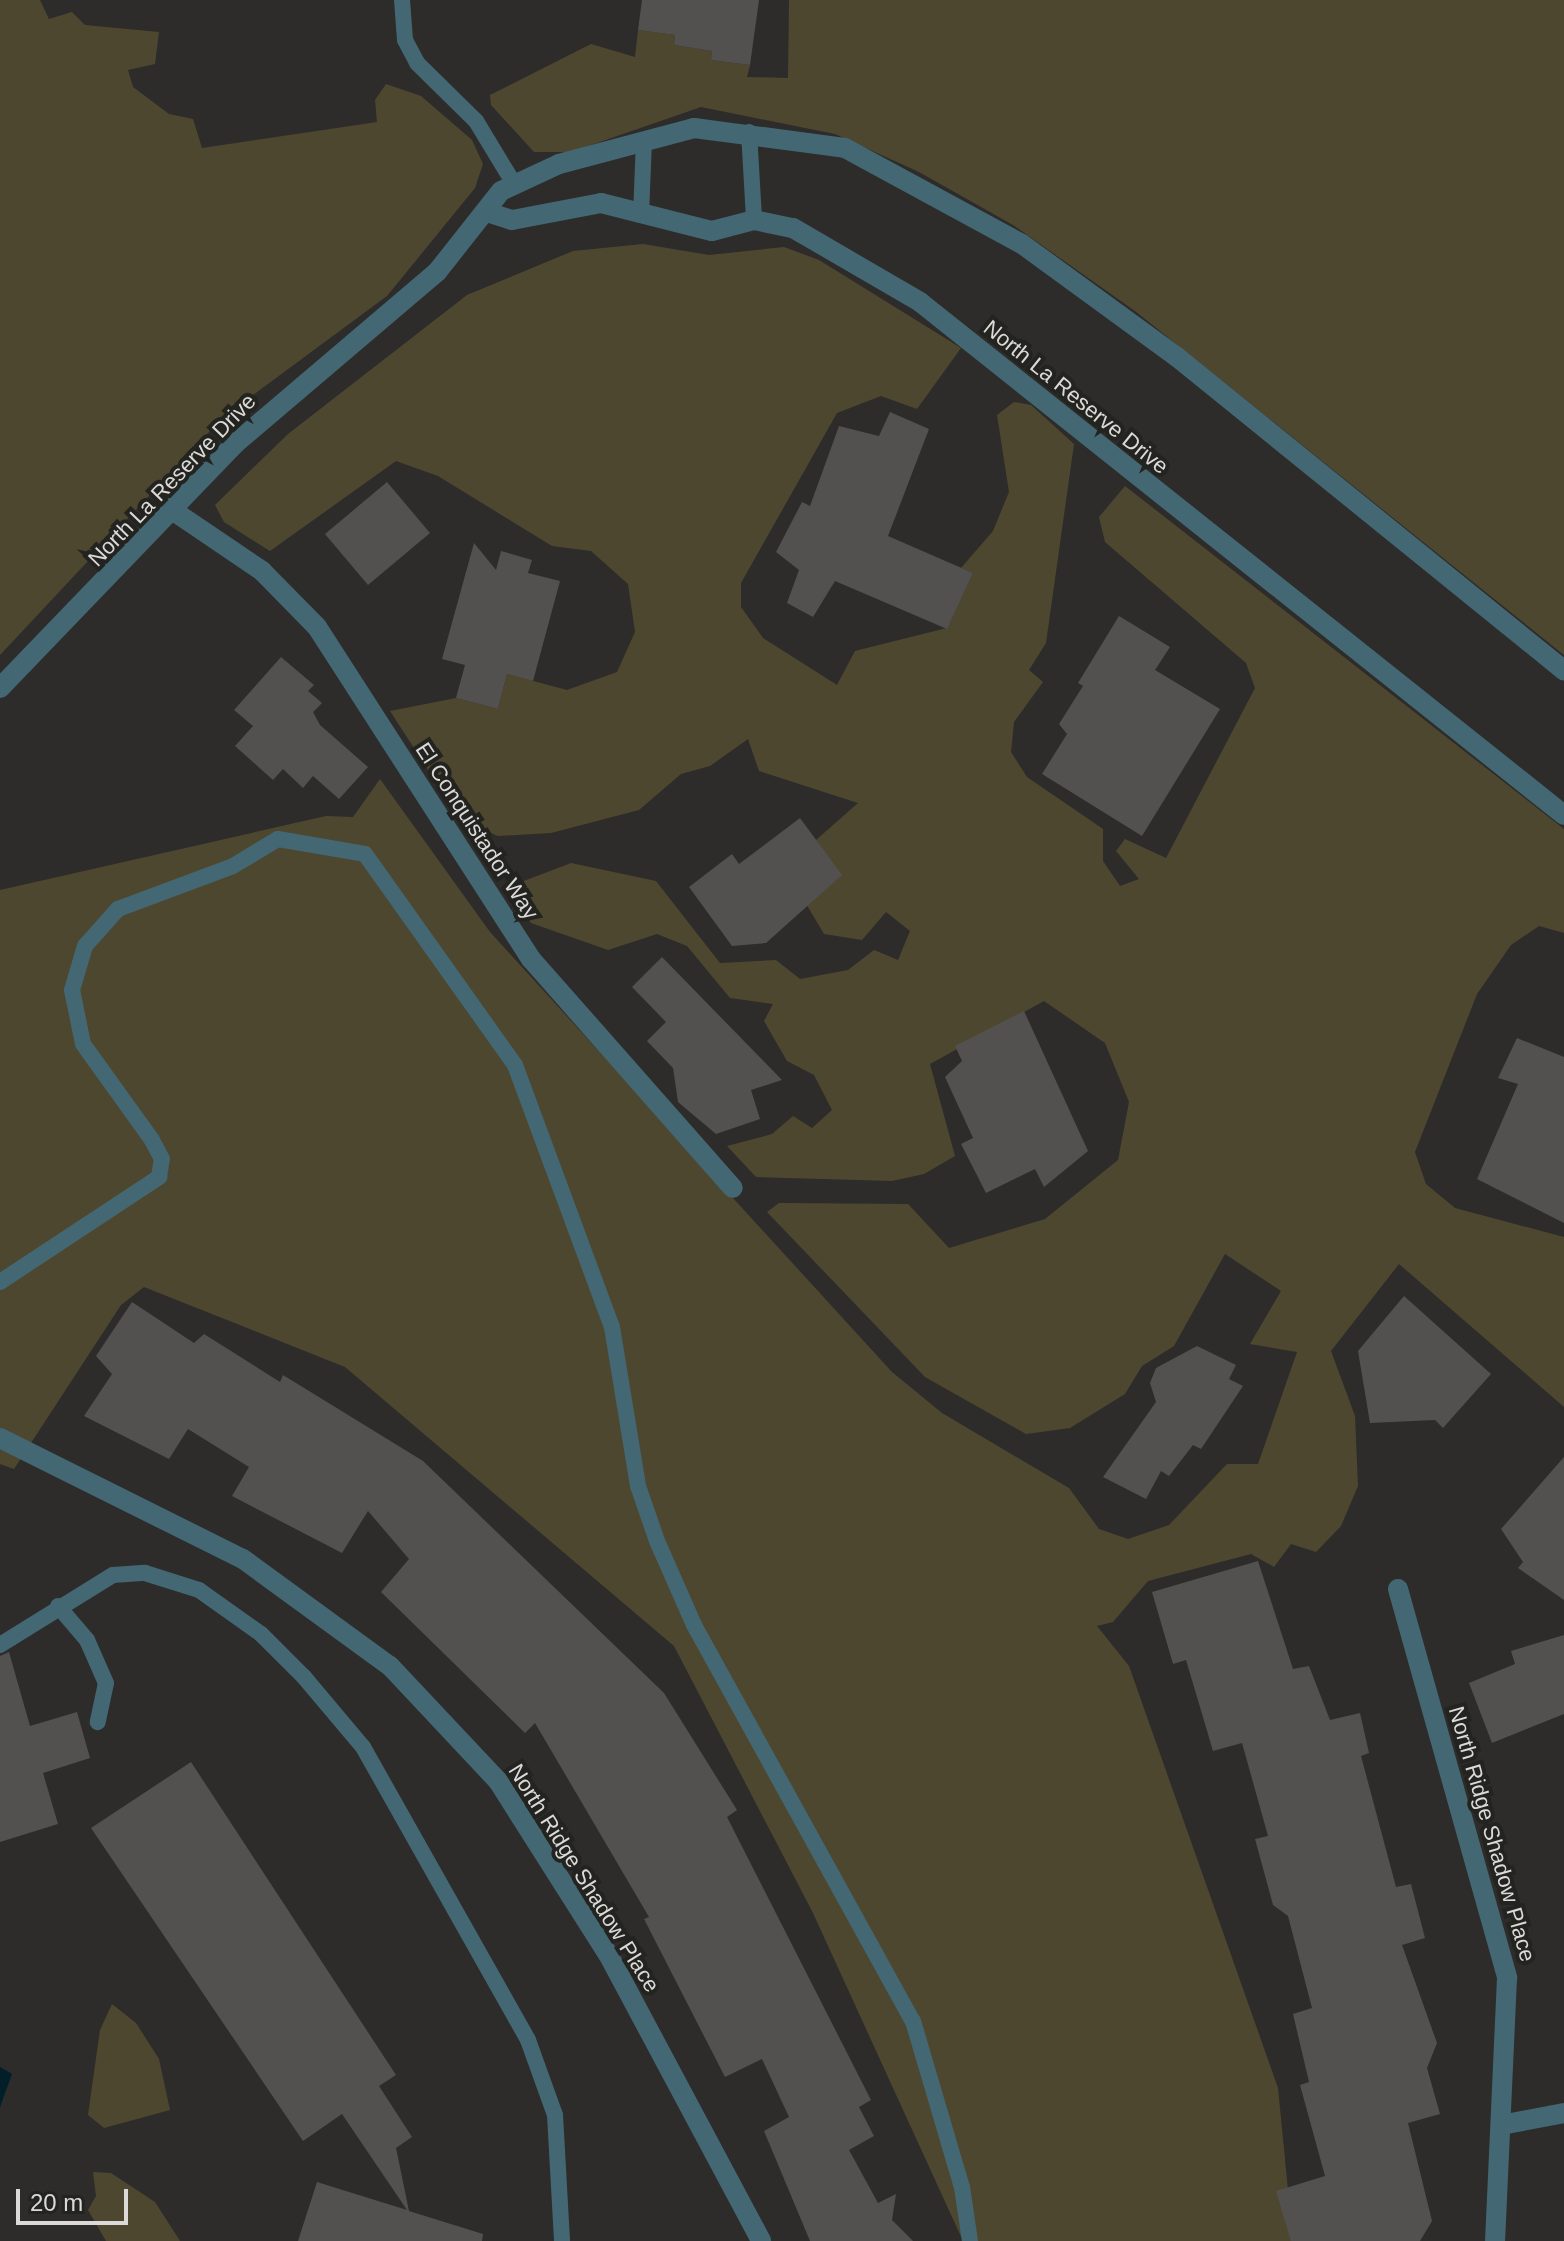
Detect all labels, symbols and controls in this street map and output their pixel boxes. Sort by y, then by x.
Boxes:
street label: North La Reserve Drive [978,314,1174,480]
street label: North La Reserve Drive [83,388,261,572]
street label: El Conquistador Way [410,737,544,925]
street label: North Ridge Shadow Place [1443,1703,1541,1965]
street label: North Ridge Shadow Place [503,1759,665,1997]
scale bar [20,2173,132,2223]
text: 20 m [30,2189,83,2216]

